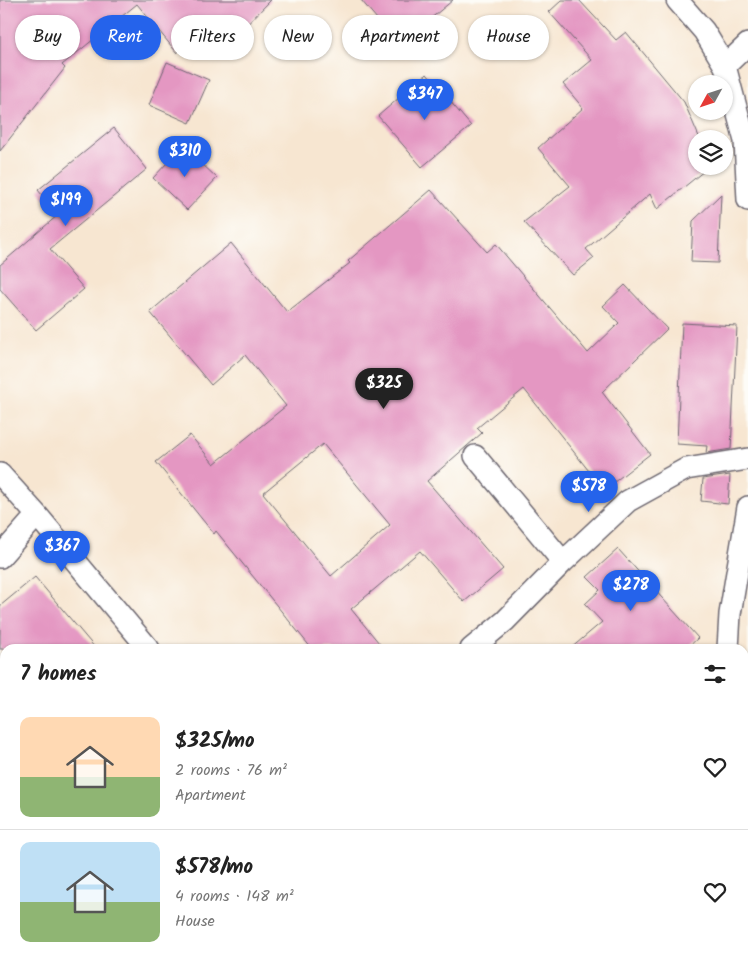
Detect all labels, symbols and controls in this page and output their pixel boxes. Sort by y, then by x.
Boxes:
chip: Buy [15,15,80,60]
chip: Rent [90,15,161,60]
chip: Filters [171,15,254,60]
chip: New [264,15,332,60]
chip: Apartment [342,15,458,60]
chip: House [468,15,549,60]
north arrow [688,75,732,120]
map controls [688,75,733,175]
pin: $347 [395,78,455,121]
text: $347 [408,82,442,107]
button: layers [688,130,733,175]
pin: $310 [155,136,215,178]
text: $310 [169,139,201,164]
pin: $199 [36,184,96,227]
text: $199 [51,188,81,213]
pin: $325 [354,368,414,410]
text: $325 [366,371,402,396]
pin: $578 [559,470,619,513]
text: $578 [572,474,606,499]
pin: $367 [32,530,92,573]
text: $367 [45,534,79,559]
pin: $278 [601,570,661,612]
text: $278 [613,573,649,598]
text: 7 homes [20,658,97,691]
icon: filters [701,660,729,688]
text: $325/mo [175,725,255,758]
icon: home [60,737,120,797]
icon: heart [701,753,729,781]
text: 2 rooms · 76 m² [175,758,287,783]
text: Apartment [175,783,246,808]
text: $578/mo [175,851,253,884]
icon: home [60,862,120,922]
icon: heart [701,878,729,906]
text: 4 rooms · 148 m² [175,884,294,909]
text: House [175,909,215,934]

